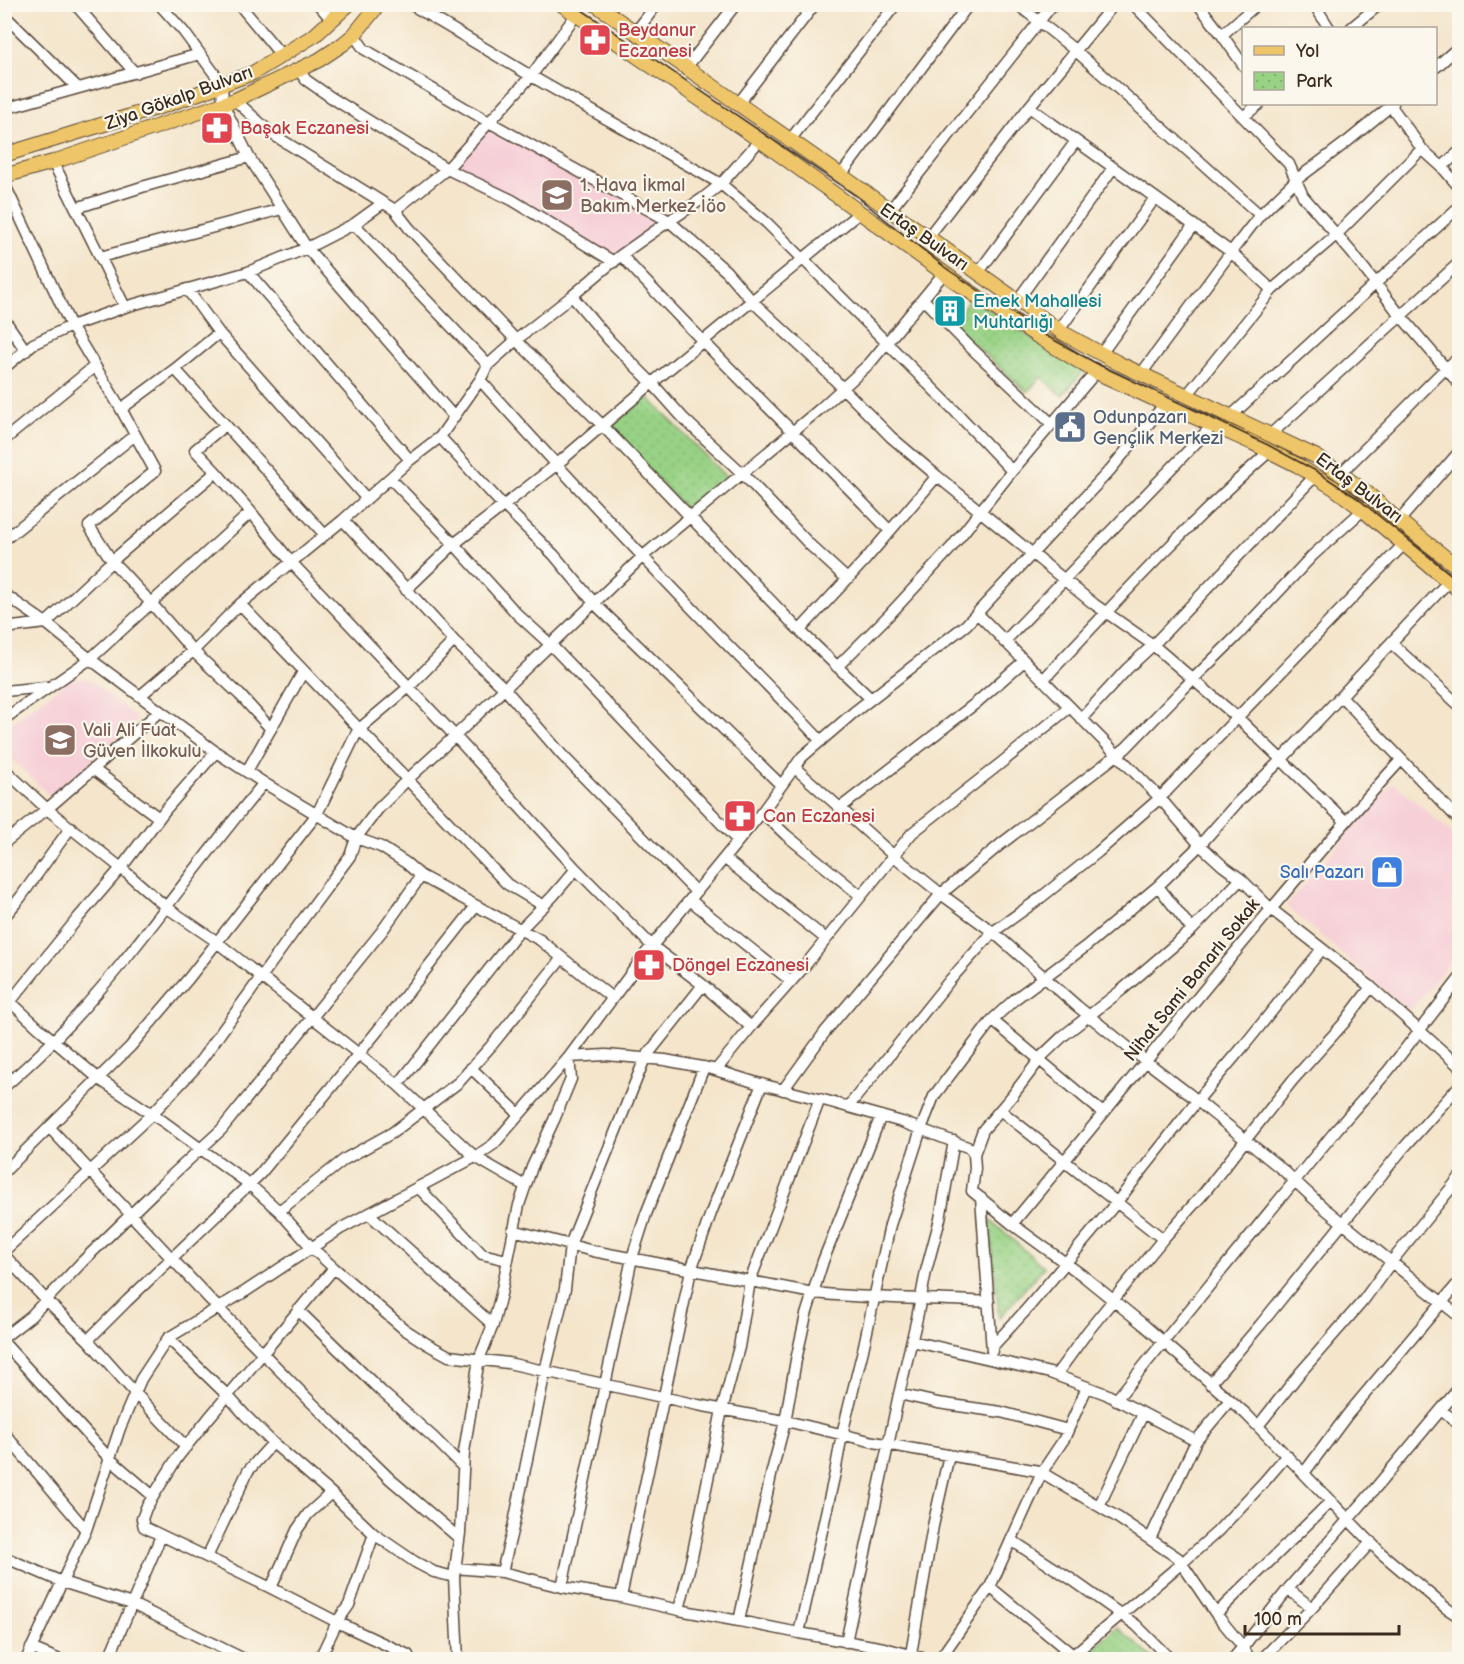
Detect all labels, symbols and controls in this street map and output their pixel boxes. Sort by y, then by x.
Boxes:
place label: Beydanur Eczanesi [618,20,696,62]
pharmacy icon: Beydanur Eczanesi [577,22,613,58]
legend [1242,27,1437,105]
text: Yol [1295,41,1319,62]
street label: Ziya Gökalp Bulvarı [101,62,256,135]
text: Park [1296,71,1332,92]
pharmacy icon: Başak Eczanesi [199,110,235,146]
place label: Başak Eczanesi [240,118,369,139]
place label: 1. Hava İkmal Bakım Merkez İöo [580,174,726,217]
school or university icon: 1. Hava İkmal Bakım Merkez İöo [539,177,575,213]
street label: Ertaş Bulvarı [876,199,972,275]
place label: Emek Mahallesi Muhtarlığı [973,291,1102,333]
building icon: Emek Mahallesi Muhtarlığı [932,293,968,329]
place label: Odunpazarı Gençlik Merkezi [1093,407,1224,449]
public building icon: Odunpazarı Gençlik Merkezi [1052,409,1088,445]
street label: Ertaş Bulvarı [1311,449,1407,527]
place label: Vali Ali Fuat Güven İlkokulu [83,720,201,762]
school or university icon: Vali Ali Fuat Güven İlkokulu [42,722,78,758]
pharmacy icon: Can Eczanesi [722,798,758,834]
place label: Can Eczanesi [763,806,875,827]
shop icon: Salı Pazarı [1369,854,1405,890]
place label: Salı Pazarı [1280,862,1364,883]
street label: Nihat Sami Banarlı Sokak [1120,894,1264,1066]
pharmacy icon: Döngel Eczanesi [631,947,667,983]
place label: Döngel Eczanesi [672,955,809,976]
scale bar [1245,1598,1400,1636]
text: 100 m [1254,1609,1302,1630]

